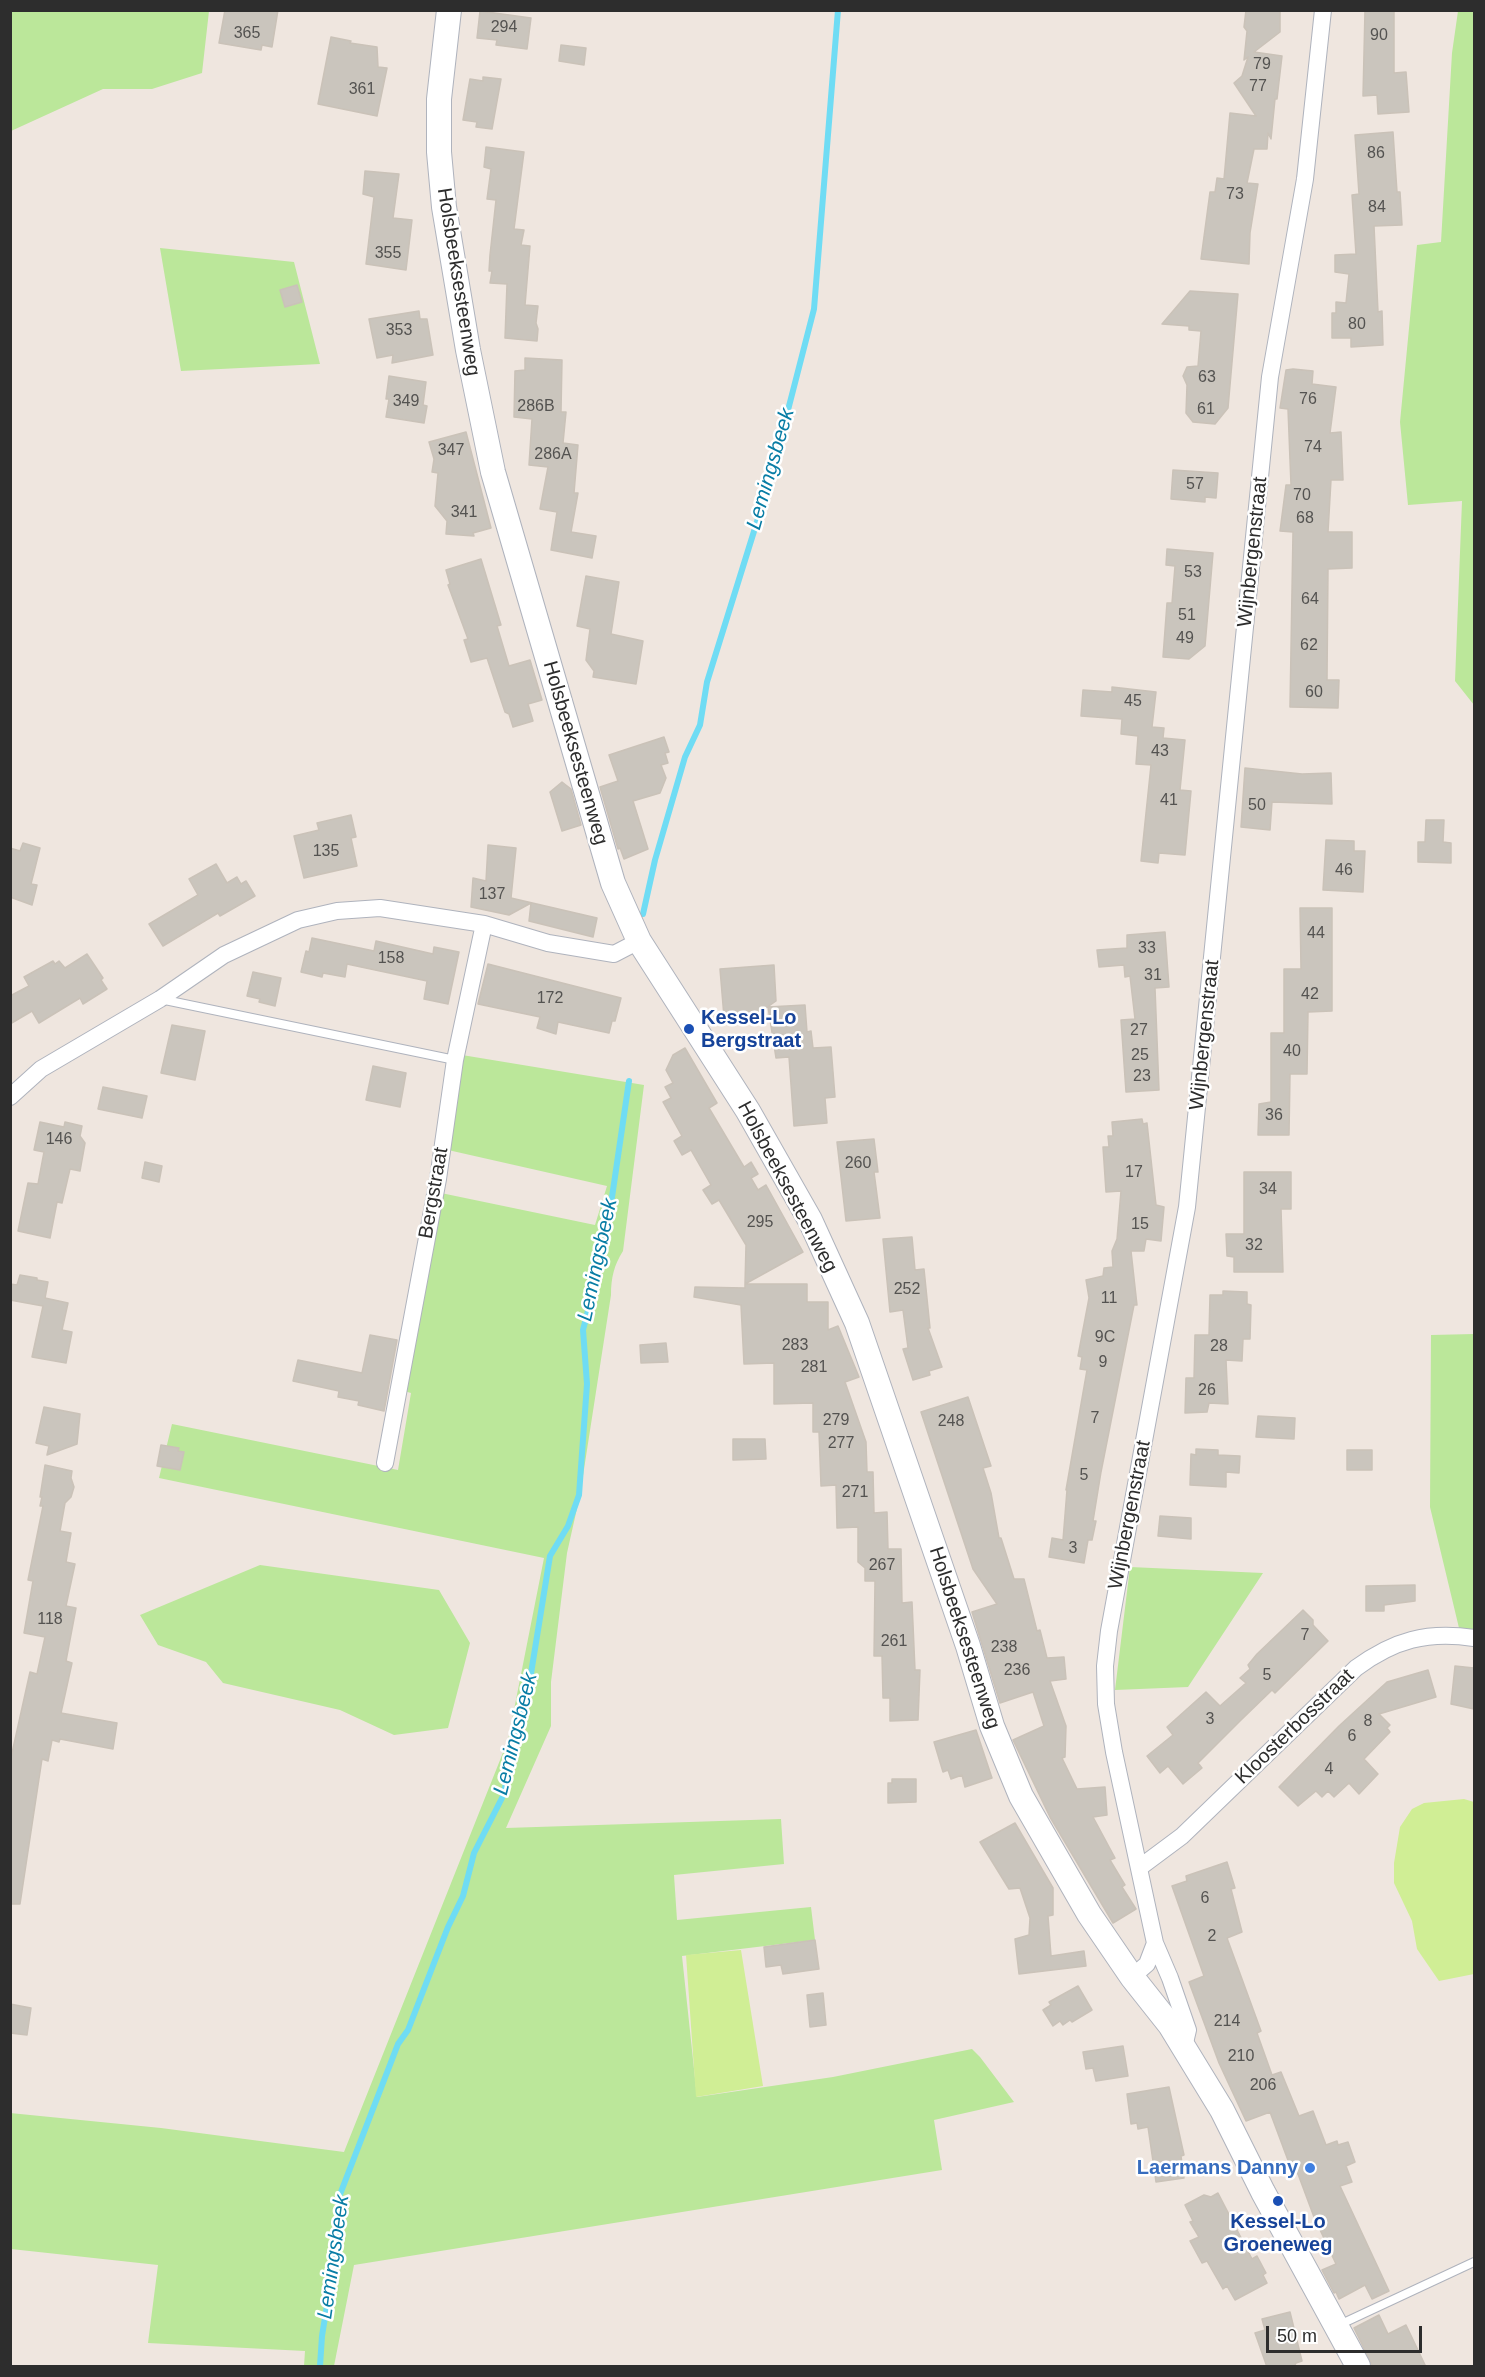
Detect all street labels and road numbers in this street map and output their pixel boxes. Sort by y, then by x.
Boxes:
street label: Holsbeeksesteenweg [431,186,485,378]
street label: Wijnbergenstraat [1233,476,1273,628]
street label: Holsbeeksesteenweg [537,658,613,848]
street label: Wijnbergenstraat [1185,959,1225,1111]
street label: Holsbeeksesteenweg [732,1097,842,1277]
street label: Bergstraat [414,1145,454,1241]
street label: Wijnbergenstraat [1104,1439,1156,1591]
street label: Holsbeeksesteenweg [923,1544,1005,1732]
street label: Kloosterbosstraat [1231,1664,1359,1790]

